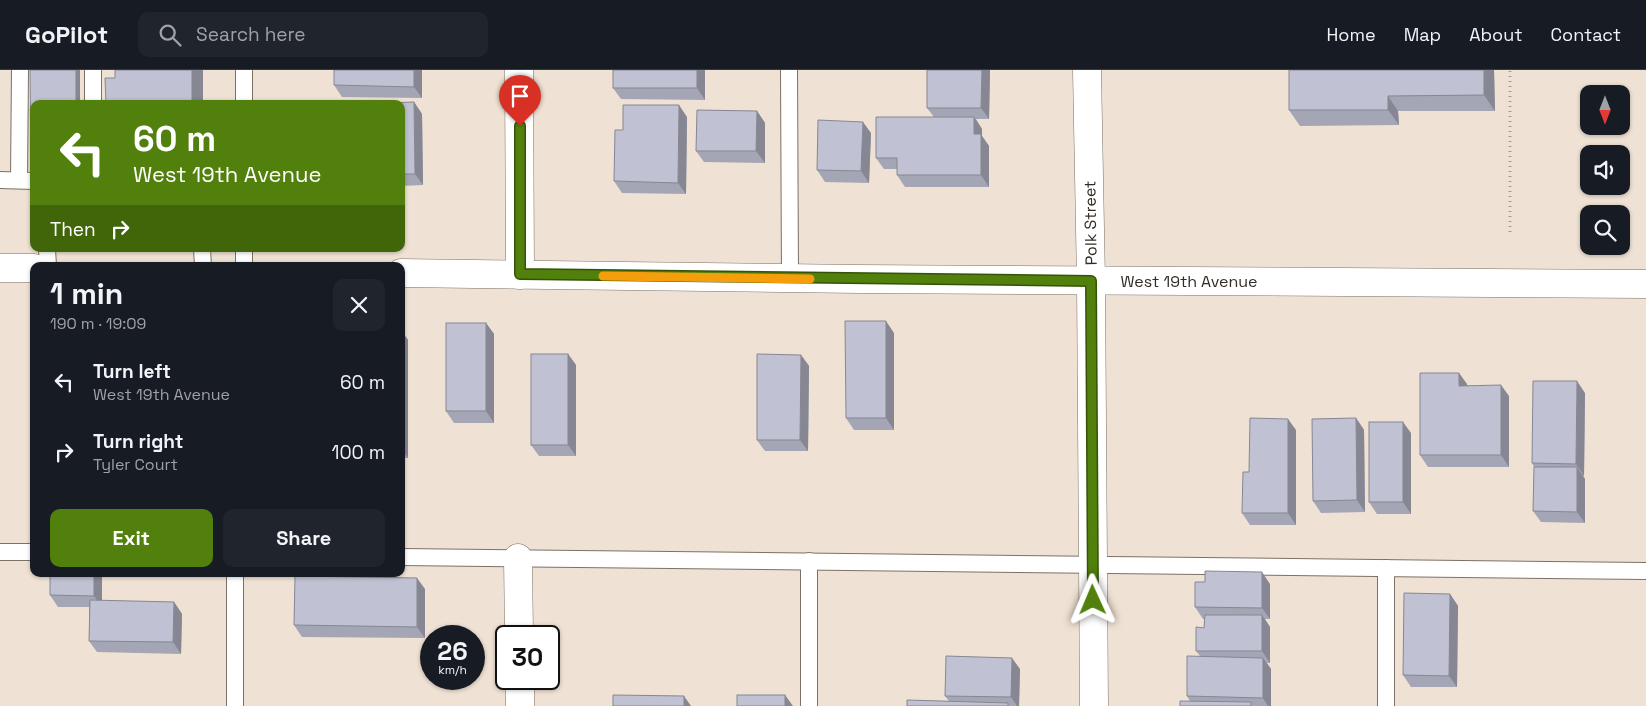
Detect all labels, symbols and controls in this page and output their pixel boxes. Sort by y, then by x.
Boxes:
search box [138,12,488,57]
text: GoPilot [25,19,108,50]
icon: search [156,21,184,49]
text: Search here [196,22,306,47]
text: Home [1327,23,1376,46]
text: Map [1404,23,1441,46]
text: About [1469,23,1523,46]
text: Contact [1551,23,1621,46]
pin [499,75,541,126]
icon: arrive [506,82,534,110]
north arrow [1580,85,1630,135]
map controls [1580,85,1630,255]
text: 60 m [133,117,216,161]
icon: left [50,120,115,185]
button: sound [1580,145,1630,195]
text: West 19th Avenue [133,160,321,188]
street label: Polk Street [1079,180,1102,266]
button: search [1580,205,1630,255]
icon: right [106,215,134,243]
text: Then [50,217,96,242]
street label: West 19th Avenue [1120,271,1258,292]
text: 1 min [50,274,123,313]
button: close [333,279,385,331]
text: 190 m · 19:09 [50,313,146,334]
text: Turn left [93,359,171,384]
icon: left [50,368,78,396]
text: 60 m [340,370,385,395]
text: West 19th Avenue [93,384,230,405]
text: Turn right [93,429,183,454]
icon: right [50,438,78,466]
text: 100 m [331,440,385,465]
text: Tyler Court [93,454,178,475]
button: Exit [50,509,213,567]
button: Share [223,509,385,567]
position arrow [1066,573,1118,625]
speed limit sign: 30 [495,625,560,690]
text: 26 [437,635,468,667]
text: km/h [438,662,467,678]

